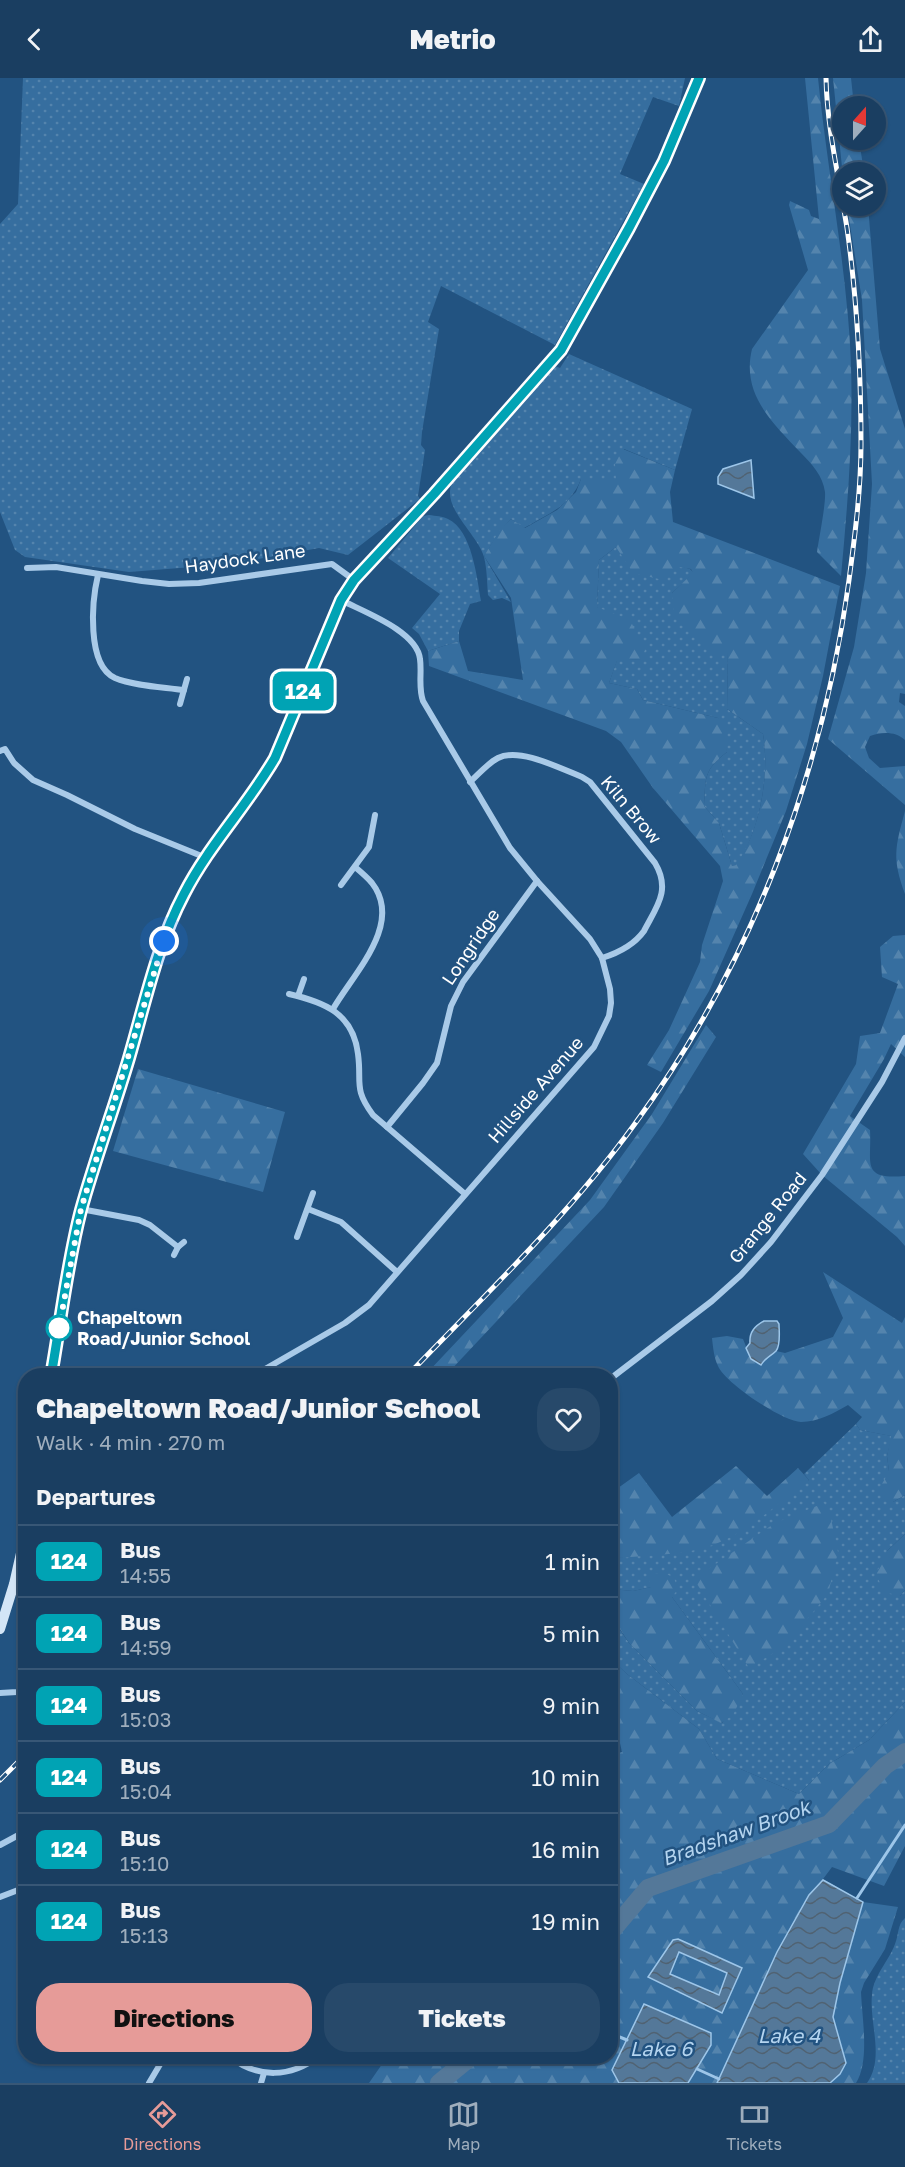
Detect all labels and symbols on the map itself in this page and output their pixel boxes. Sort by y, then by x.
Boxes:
north arrow [832,96,886,150]
street label: Haydock Lane [183,539,307,577]
line badge: 124 [268,672,338,710]
street label: Kiln Brow [597,771,667,848]
street label: Longridge [437,904,504,989]
your location [149,926,179,956]
street label: Hillside Avenue [483,1032,587,1147]
street label: Grange Road [724,1167,811,1267]
place label: Chapeltown Road/Junior School [77,1306,250,1349]
marker: Chapeltown Road/Junior School [46,1315,72,1341]
water label: Bradshaw Brook [658,1793,816,1870]
water label: Lake 4 [758,2023,821,2047]
water label: Lake 6 [630,2036,694,2060]

